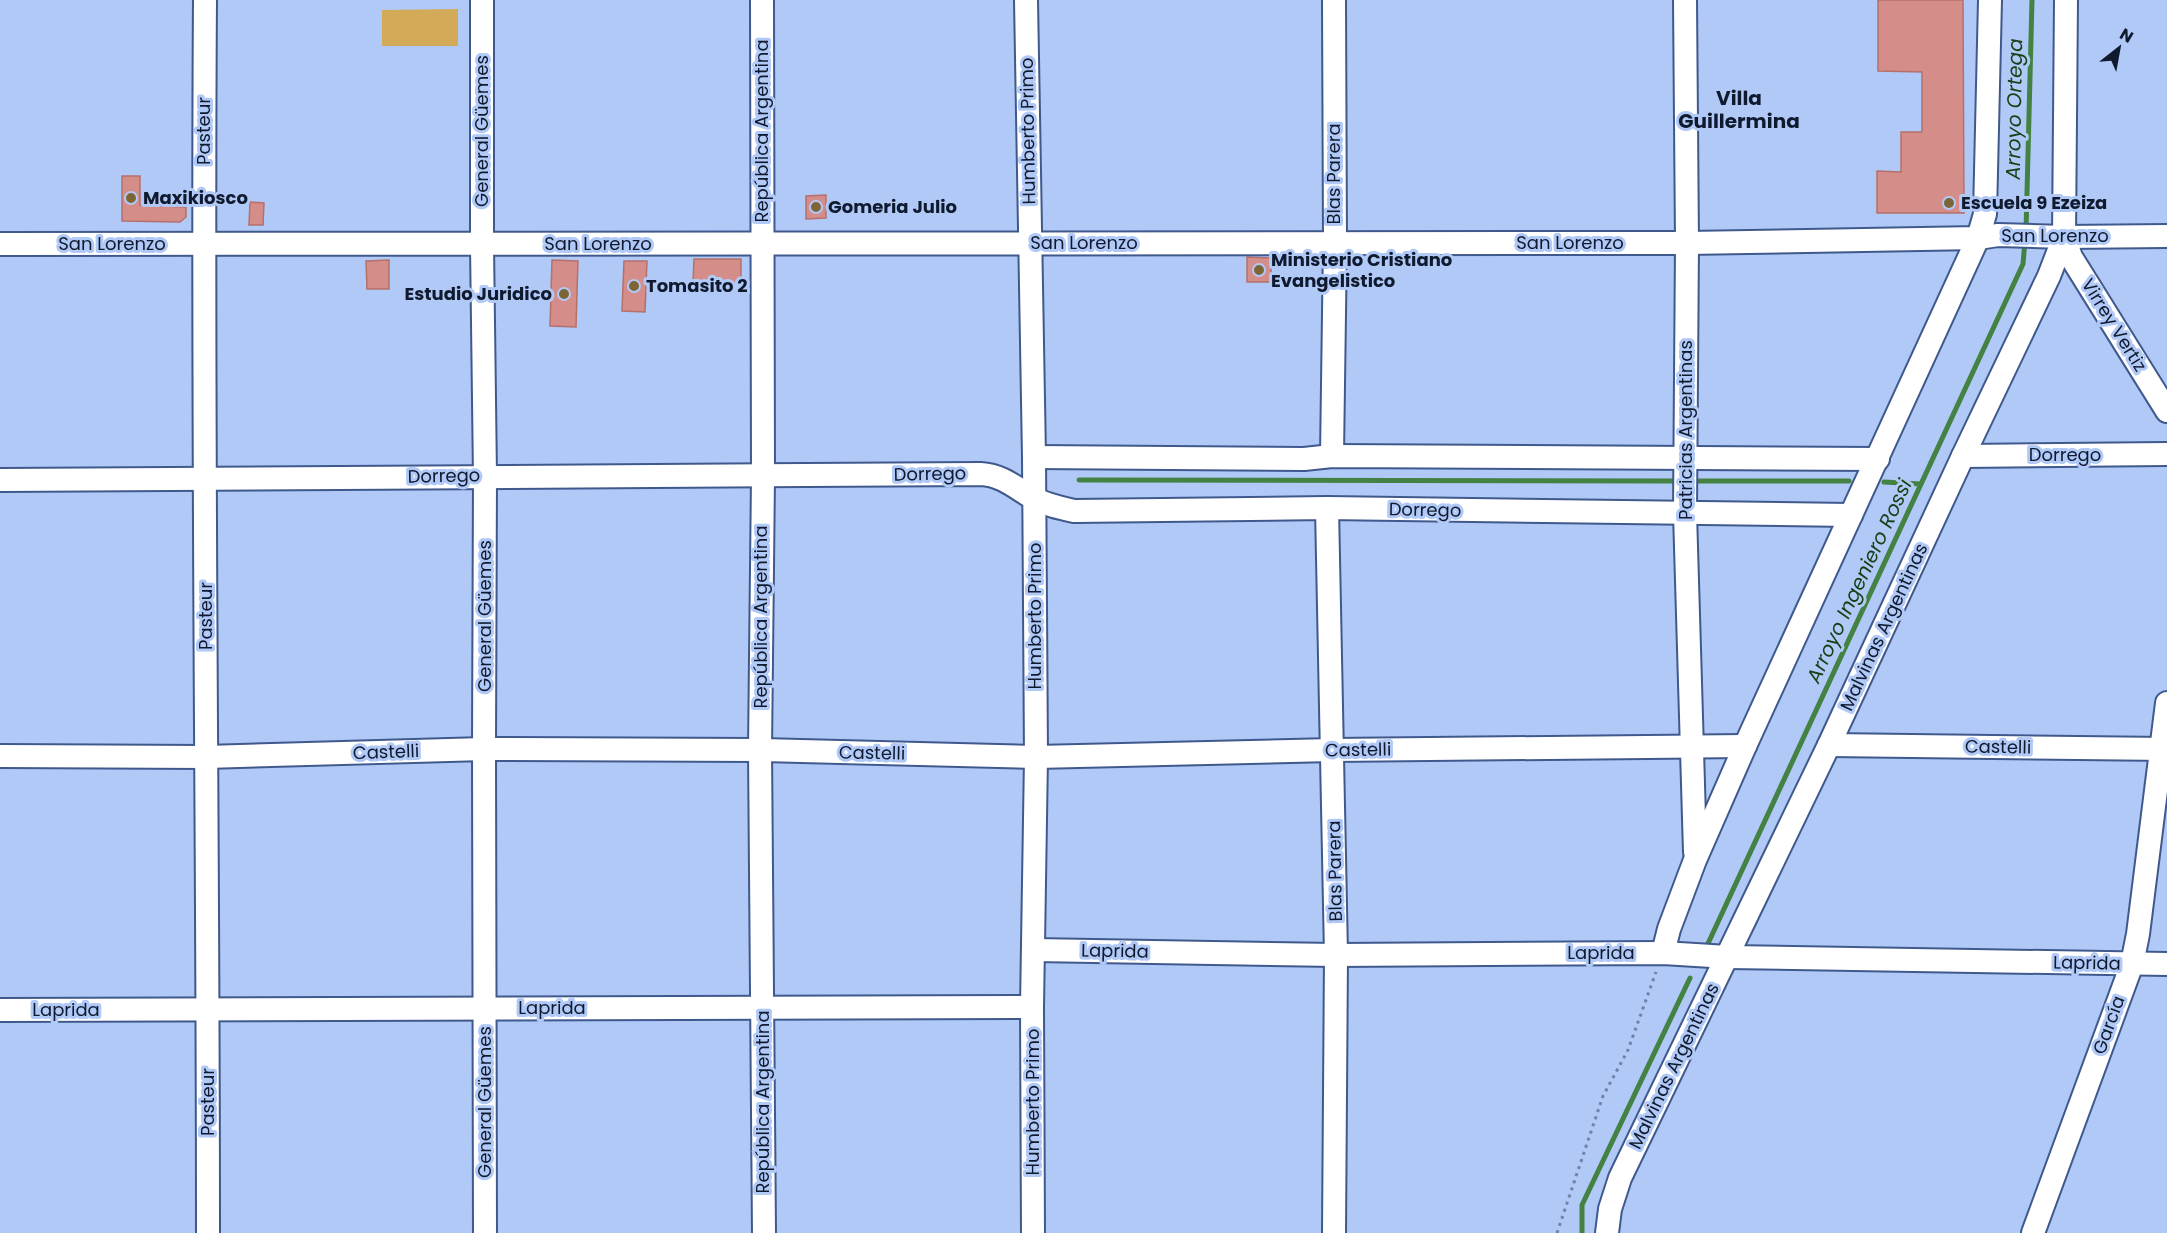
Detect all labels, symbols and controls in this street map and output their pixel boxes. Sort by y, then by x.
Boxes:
north arrow [2089,18,2149,78]
text: N [2115,23,2138,49]
water label: Arroyo Ortega [1999,38,2029,181]
street label: República Argentina [749,39,774,223]
street label: General Güemes [469,55,494,207]
street label: Humberto Primo [1014,57,1041,205]
district label: Villa Guillermina [1678,84,1800,135]
street label: Pasteur [191,97,216,165]
street label: Blas Parera [1321,123,1346,225]
place label: Maxikiosco [143,185,248,210]
place label: Escuela 9 Ezeiza [1961,190,2107,215]
marker: Maxikiosco [124,191,138,205]
place label: Gomeria Julio [828,194,957,219]
marker: Escuela 9 Ezeiza [1942,196,1956,210]
marker: Gomeria Julio [809,200,823,214]
street label: San Lorenzo [2001,223,2109,248]
street label: San Lorenzo [1030,230,1138,255]
street label: San Lorenzo [1516,230,1624,255]
street label: San Lorenzo [58,231,166,256]
street label: San Lorenzo [544,231,652,256]
place label: Ministerio Cristiano Evangelistico [1271,247,1452,293]
marker: Ministerio Cristiano Evangelistico [1252,263,1266,277]
place label: Tomasito 2 [646,273,748,298]
street label: Virrey Vertiz [2076,273,2153,376]
marker: Tomasito 2 [627,279,641,293]
place label: Estudio Juridico [405,281,552,306]
marker: Estudio Juridico [557,287,571,301]
street label: Patricias Argentinas [1673,340,1698,520]
street label: Dorrego [2029,442,2101,467]
street label: Dorrego [894,460,966,487]
street label: Dorrego [408,462,480,489]
water label: Arroyo Ingeniero Rossi [1799,474,1919,688]
street label: Dorrego [1389,496,1461,523]
street label: República Argentina [748,525,773,709]
street label: Malvinas Argentinas [1834,539,1933,715]
street label: General Güemes [472,540,497,692]
street label: Humberto Primo [1022,542,1047,690]
street label: Pasteur [193,582,218,650]
street label: Castelli [1965,733,2031,760]
street label: Castelli [1325,736,1391,763]
street label: Castelli [352,738,420,765]
street label: Castelli [839,739,905,766]
street label: Blas Parera [1321,820,1348,922]
street label: Laprida [1081,937,1149,964]
street label: Laprida [1567,940,1635,965]
street label: Laprida [2053,949,2121,976]
street label: Malvinas Argentinas [1622,978,1725,1153]
street label: García [2086,992,2131,1057]
street label: Laprida [518,995,586,1020]
street label: Laprida [32,997,100,1022]
street label: República Argentina [750,1010,775,1194]
street label: General Güemes [472,1026,497,1178]
street label: Humberto Primo [1020,1028,1045,1176]
street label: Pasteur [195,1068,220,1136]

